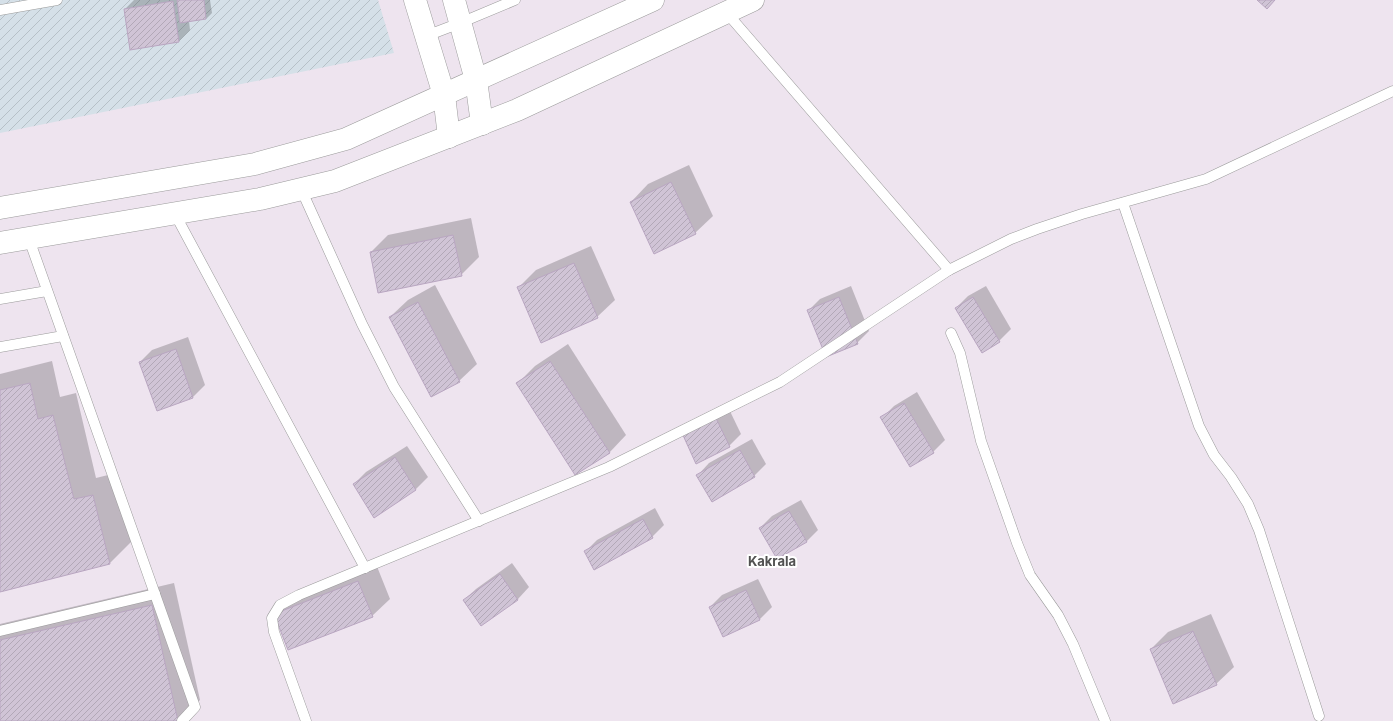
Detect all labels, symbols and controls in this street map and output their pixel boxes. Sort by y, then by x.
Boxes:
district label: Kakrala [748,553,796,569]

